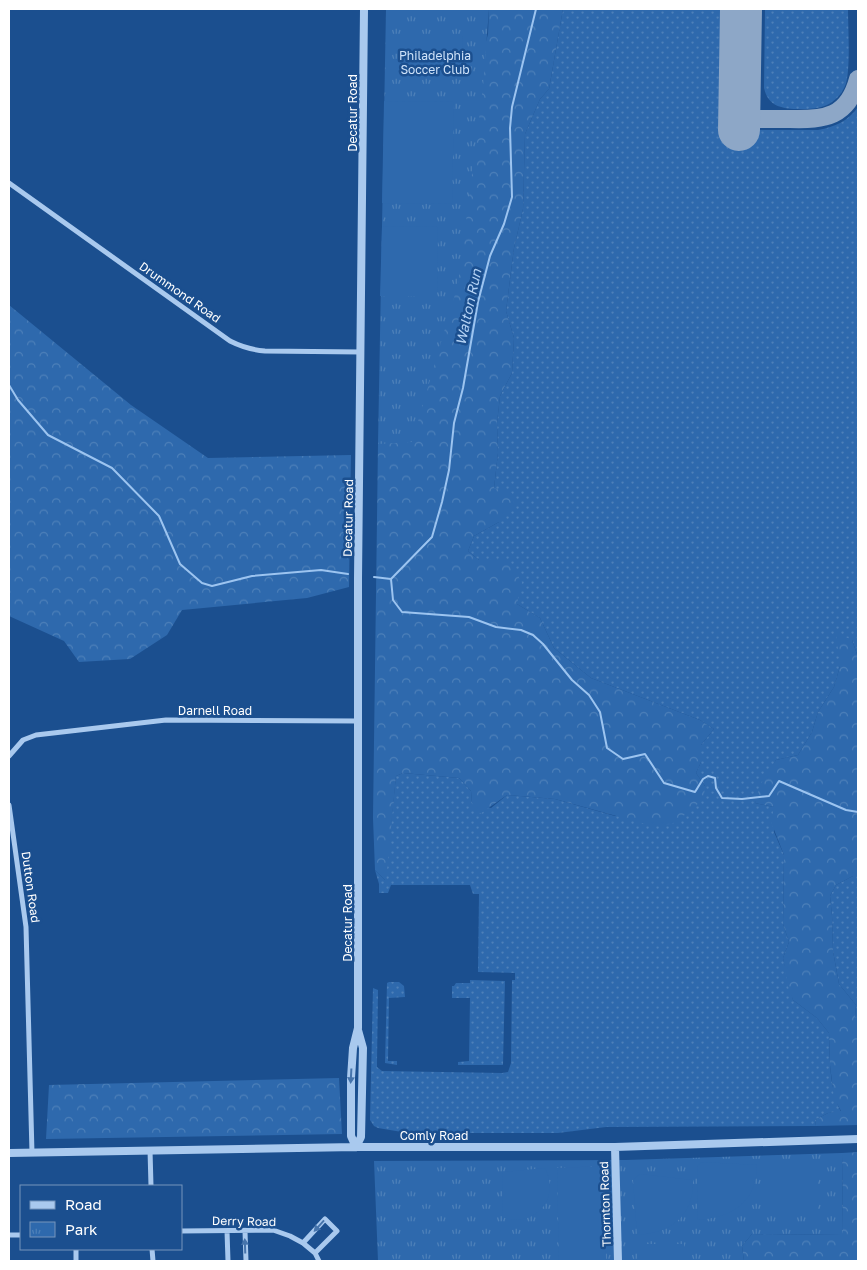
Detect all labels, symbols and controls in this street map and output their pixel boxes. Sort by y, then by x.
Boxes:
park label: Philadelphia Soccer Club [399,48,471,77]
street label: Decatur Road [345,74,360,152]
street label: Drummond Road [136,258,224,326]
water label: Walton Run [452,266,485,347]
street label: Decatur Road [340,479,356,557]
street label: Darnell Road [178,703,252,718]
street label: Dutton Road [19,850,43,924]
street label: Decatur Road [340,884,355,962]
one-way arrow [347,1069,355,1085]
street label: Comly Road [400,1128,468,1143]
street label: Thornton Road [596,1161,614,1247]
legend [20,1185,182,1250]
text: Road [65,1195,102,1213]
street label: Derry Road [212,1213,276,1229]
one-way arrow [313,1219,325,1231]
text: Park [65,1220,98,1238]
one-way arrow [241,1238,249,1254]

